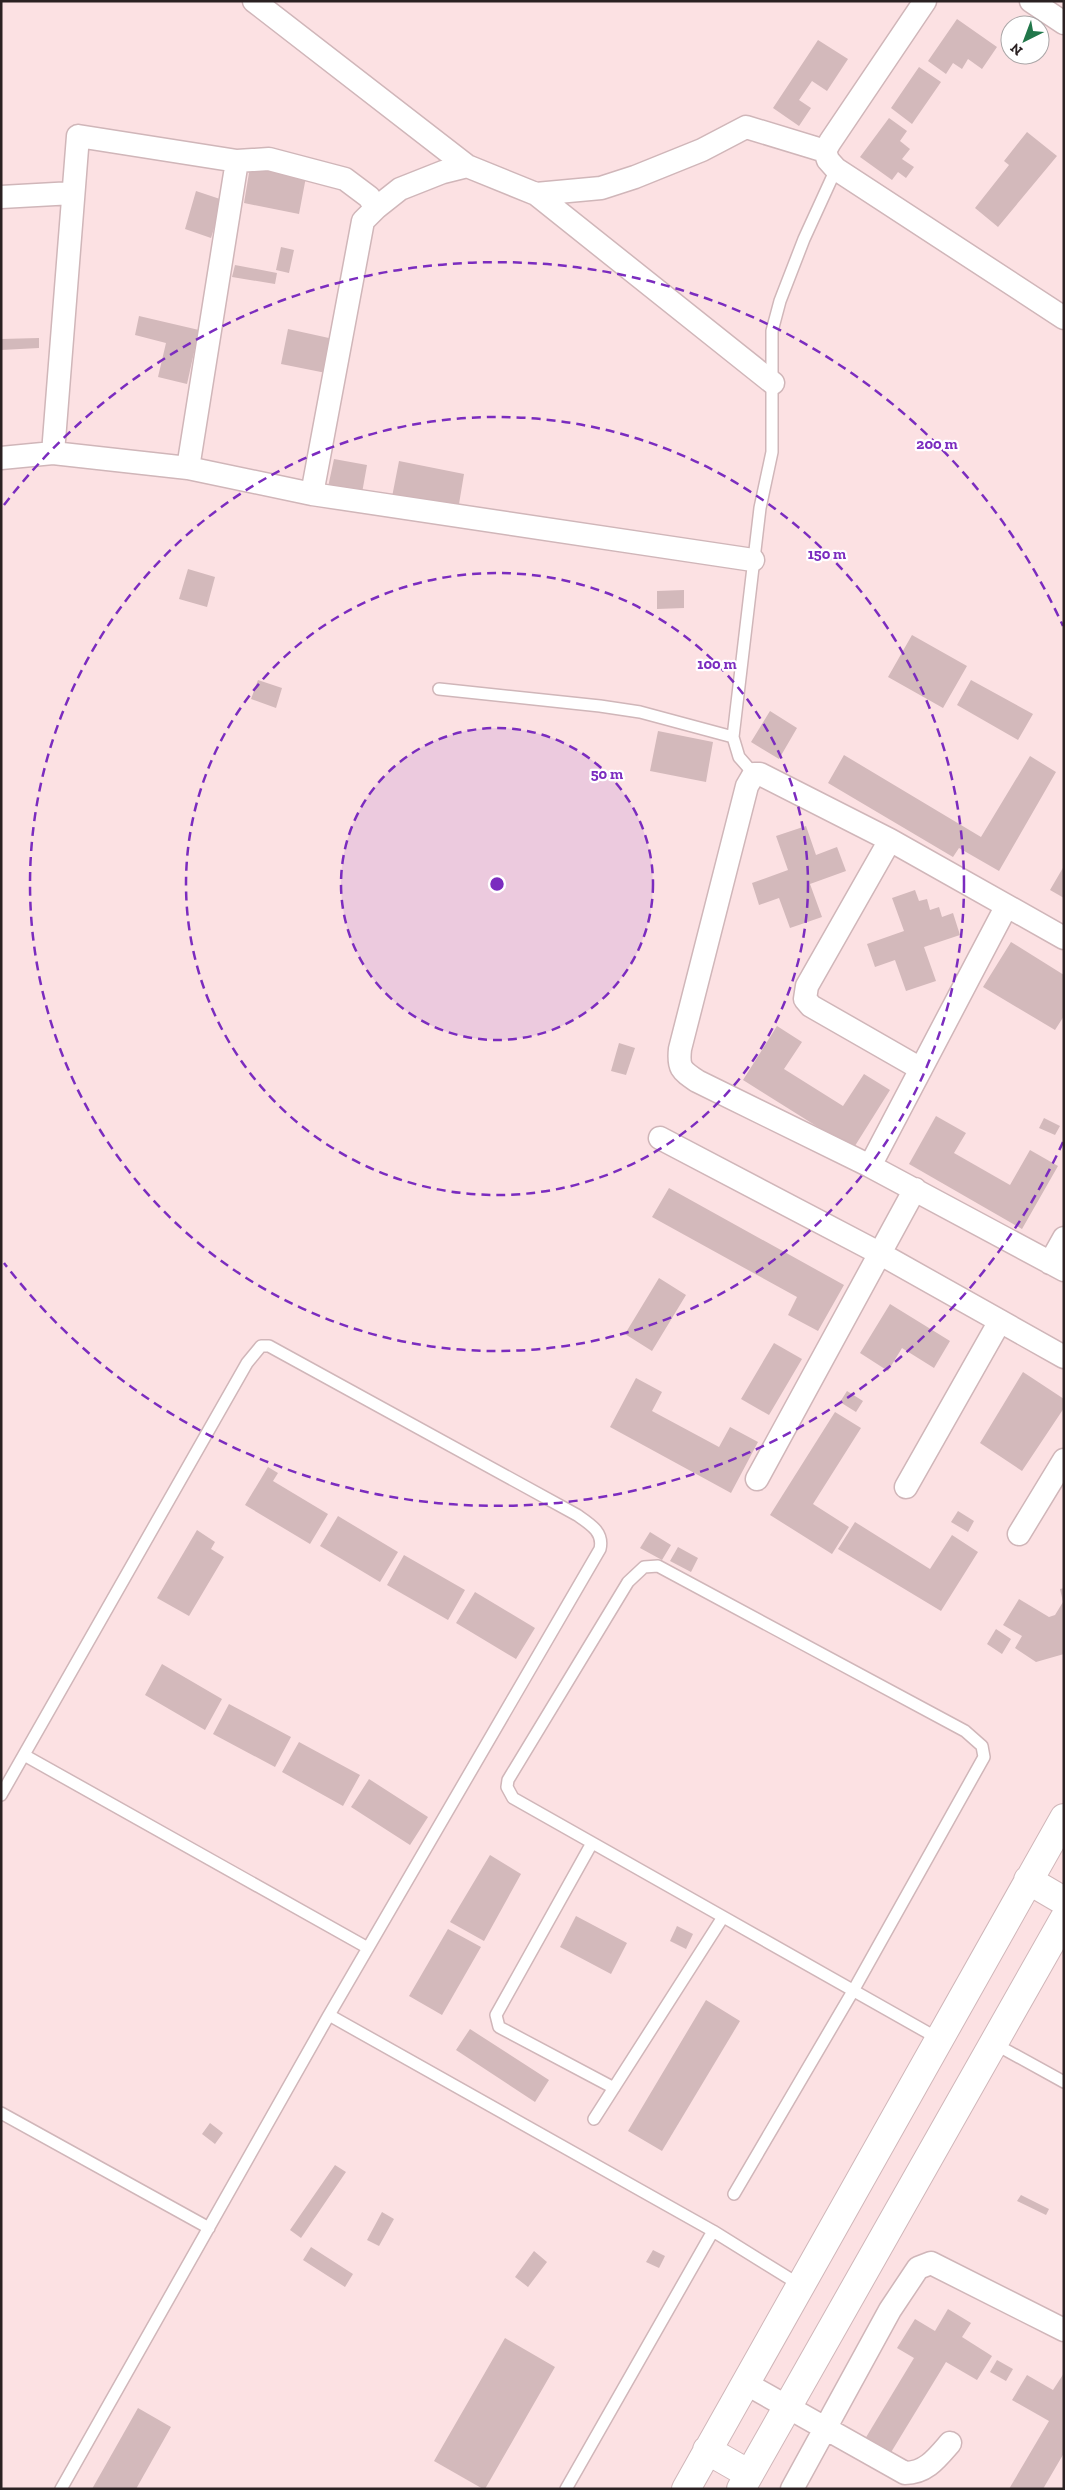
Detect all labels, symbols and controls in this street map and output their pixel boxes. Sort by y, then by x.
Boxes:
north arrow [1000,15,1050,65]
text: N [1007,39,1026,59]
text: 200 m [916,435,958,453]
text: 150 m [808,545,846,563]
text: 100 m [697,655,737,673]
text: 50 m [591,765,623,783]
centre of rings [488,875,506,893]

